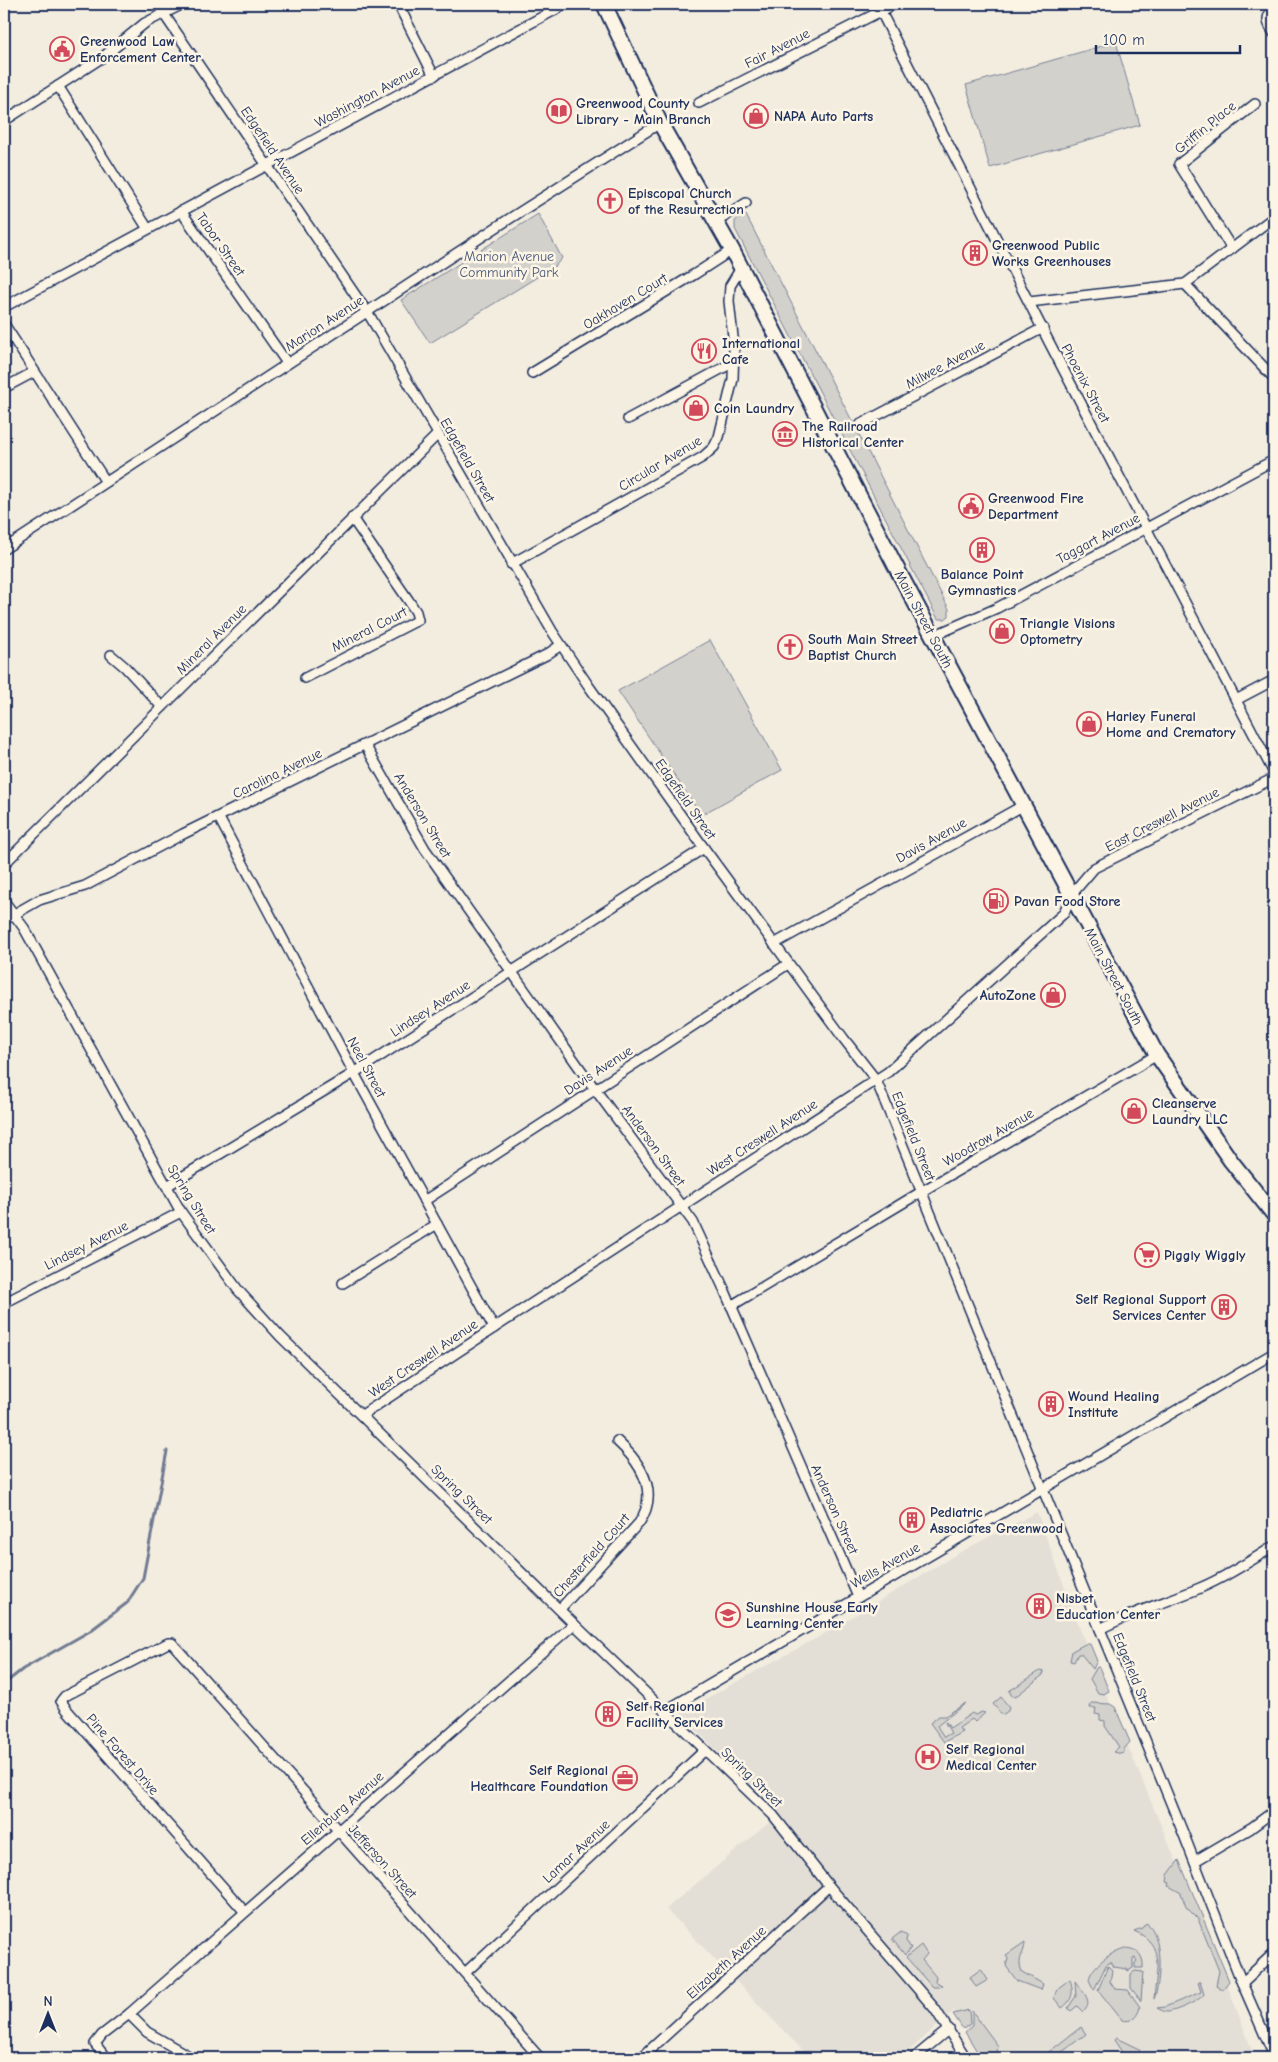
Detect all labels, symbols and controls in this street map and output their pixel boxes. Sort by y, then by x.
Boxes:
scale bar [1096,22,1239,54]
street label: Fair Avenue [742,25,813,72]
text: 100 m [1103,31,1145,49]
place label: Greenwood Law Enforcement Center [80,33,201,66]
public building icon: Greenwood Law Enforcement Center [49,36,75,62]
street label: Washington Avenue [312,62,422,131]
place label: Greenwood County Library - Main Branch [576,95,711,128]
street label: Griffin Place [1171,97,1239,157]
library icon: Greenwood County Library - Main Branch [546,98,572,124]
street label: Edgefield Avenue [237,103,308,197]
shop icon: NAPA Auto Parts [743,103,769,129]
place label: NAPA Auto Parts [774,108,873,125]
place label: Episcopal Church of the Resurrection [628,185,744,218]
church icon: Episcopal Church of the Resurrection [597,188,623,214]
street label: Tabor Street [193,209,249,280]
place label: Greenwood Public Works Greenhouses [992,237,1111,270]
building icon: Greenwood Public Works Greenhouses [962,240,988,266]
park label: Marion Avenue Community Park [460,248,559,281]
street label: Oakhaven Court [580,269,671,333]
street label: Marion Avenue [282,292,367,355]
place label: International Cafe [722,335,800,368]
street label: Milwee Avenue [903,336,988,392]
restaurant icon: International Cafe [691,338,717,364]
street label: Phoenix Street [1058,341,1114,427]
shop icon: Coin Laundry [683,395,709,421]
place label: Coin Laundry [714,400,795,417]
street label: Edgefield Street [437,415,499,506]
place label: The Railroad Historical Center [802,418,904,451]
museum icon: The Railroad Historical Center [772,421,798,447]
street label: Circular Avenue [616,432,705,495]
place label: Greenwood Fire Department [988,490,1084,523]
public building icon: Greenwood Fire Department [958,493,984,519]
street label: Taggart Avenue [1054,509,1143,568]
building icon: Balance Point Gymnastics [969,537,995,563]
place label: Balance Point Gymnastics [941,566,1024,599]
street label: Main Street South [891,568,956,671]
street label: Mineral Avenue [173,601,250,678]
street label: Mineral Court [329,603,411,656]
place label: Triangle Visions Optometry [1020,615,1115,648]
shop icon: Triangle Visions Optometry [989,618,1015,644]
place label: South Main Street Baptist Church [808,631,918,664]
church icon: South Main Street Baptist Church [777,634,803,660]
place label: Harley Funeral Home and Crematory [1106,708,1236,741]
shop icon: Harley Funeral Home and Crematory [1076,711,1102,737]
street label: Carolina Avenue [230,745,325,802]
street label: Edgefield Street [651,756,720,844]
street label: Anderson Street [390,770,455,862]
street label: East Creswell Avenue [1102,783,1222,855]
street label: Davis Avenue [893,814,970,867]
fuel station icon: Pavan Food Store [983,888,1009,914]
place label: Pavan Food Store [1014,893,1121,910]
street label: Main Street South [1081,925,1146,1028]
street label: Lindsey Avenue [387,976,473,1041]
shop icon: AutoZone [1040,982,1066,1008]
place label: AutoZone [980,987,1036,1004]
street label: Neel Street [344,1034,390,1101]
street label: Davis Avenue [561,1042,636,1099]
street label: Edgefield Street [888,1089,940,1184]
street label: West Creswell Avenue [704,1095,821,1179]
place label: Cleanserve Laundry LLC [1152,1095,1228,1128]
shop icon: Cleanserve Laundry LLC [1121,1098,1147,1124]
street label: Anderson Street [618,1101,689,1190]
street label: Woodrow Avenue [940,1105,1037,1170]
street label: Spring Street [163,1161,220,1238]
street label: Lindsey Avenue [42,1217,131,1274]
supermarket icon: Piggly Wiggly [1134,1242,1160,1268]
place label: Piggly Wiggly [1164,1247,1246,1264]
place label: Self Regional Support Services Center [1075,1291,1206,1324]
building icon: Self Regional Support Services Center [1211,1294,1237,1320]
street label: West Creswell Avenue [365,1316,481,1401]
place label: Wound Healing Institute [1068,1388,1160,1421]
building icon: Wound Healing Institute [1038,1391,1064,1417]
street label: Spring Street [427,1461,497,1529]
street label: Anderson Street [807,1462,862,1558]
place label: Pediatric Associates Greenwood [930,1504,1063,1537]
building icon: Pediatric Associates Greenwood [899,1507,925,1533]
street label: Chesterfield Court [549,1509,634,1601]
street label: Wells Avenue [847,1539,923,1592]
place label: Nisbet Education Center [1056,1590,1160,1623]
building icon: Nisbet Education Center [1026,1593,1052,1619]
place label: Sunshine House Early Learning Center [746,1599,878,1632]
school or university icon: Sunshine House Early Learning Center [715,1602,741,1628]
street label: Edgefield Street [1109,1630,1161,1725]
place label: Self Regional Facility Services [626,1698,723,1731]
building icon: Self Regional Facility Services [595,1701,621,1727]
street label: Pine Forest Drive [83,1710,163,1798]
place label: Self Regional Medical Center [946,1741,1037,1774]
street label: Spring Street [717,1744,787,1812]
hospital icon: Self Regional Medical Center [915,1744,941,1770]
place label: Self Regional Healthcare Foundation [470,1762,608,1795]
office icon: Self Regional Healthcare Foundation [612,1765,638,1791]
street label: Ellenburg Avenue [298,1768,387,1849]
street label: Lamar Avenue [539,1816,613,1887]
street label: Jefferson Street [345,1821,421,1903]
street label: Elizabeth Avenue [683,1922,770,2002]
north arrow [22,1990,72,2040]
text: N [43,1993,53,2010]

